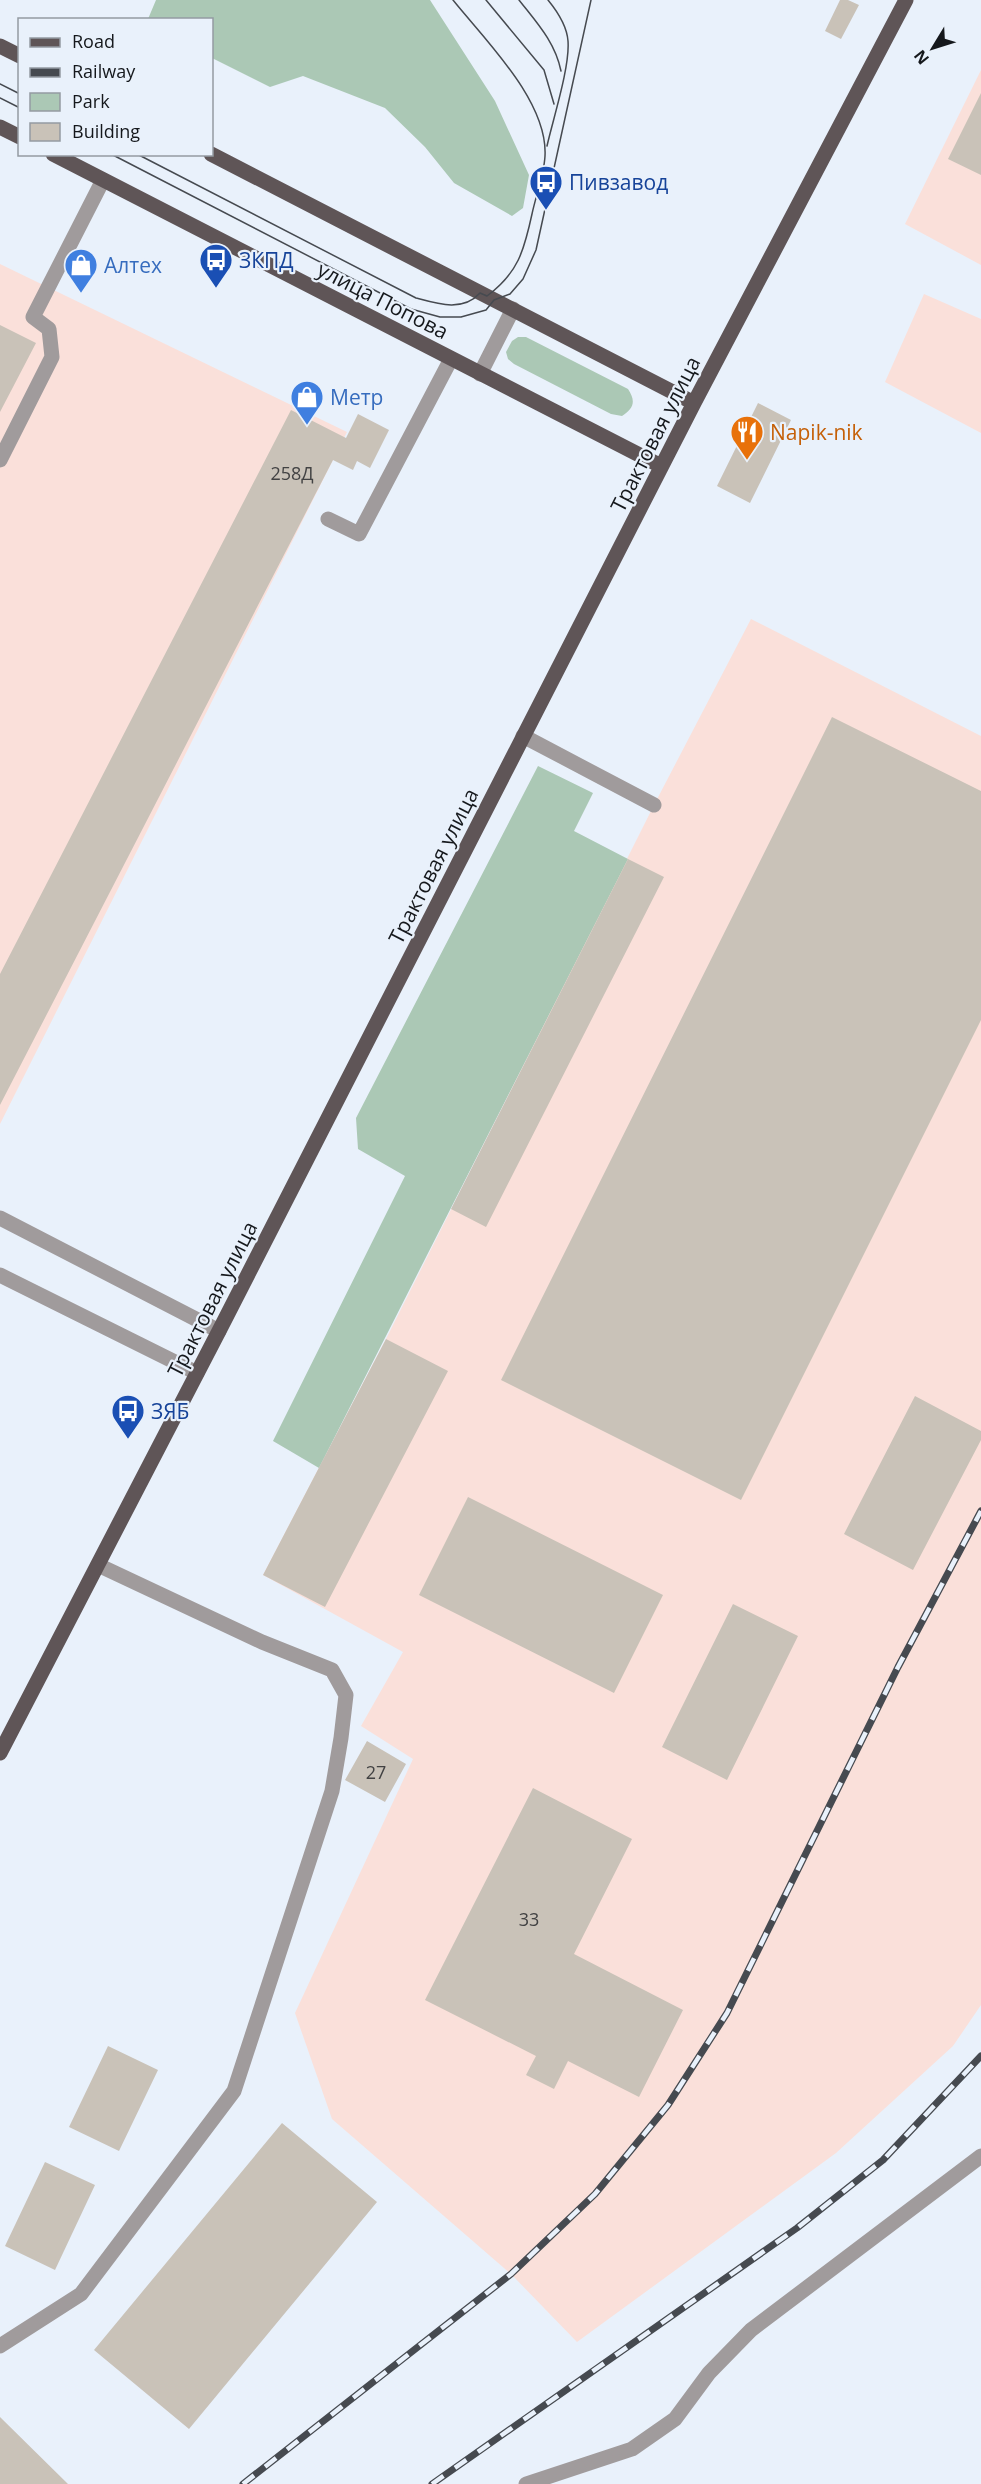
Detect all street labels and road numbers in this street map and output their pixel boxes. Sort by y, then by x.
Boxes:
street label: улица Попова [313,255,453,345]
street label: Трактовая улица [604,351,706,517]
street label: Трактовая улица [382,783,484,949]
street label: Трактовая улица [161,1216,263,1382]

